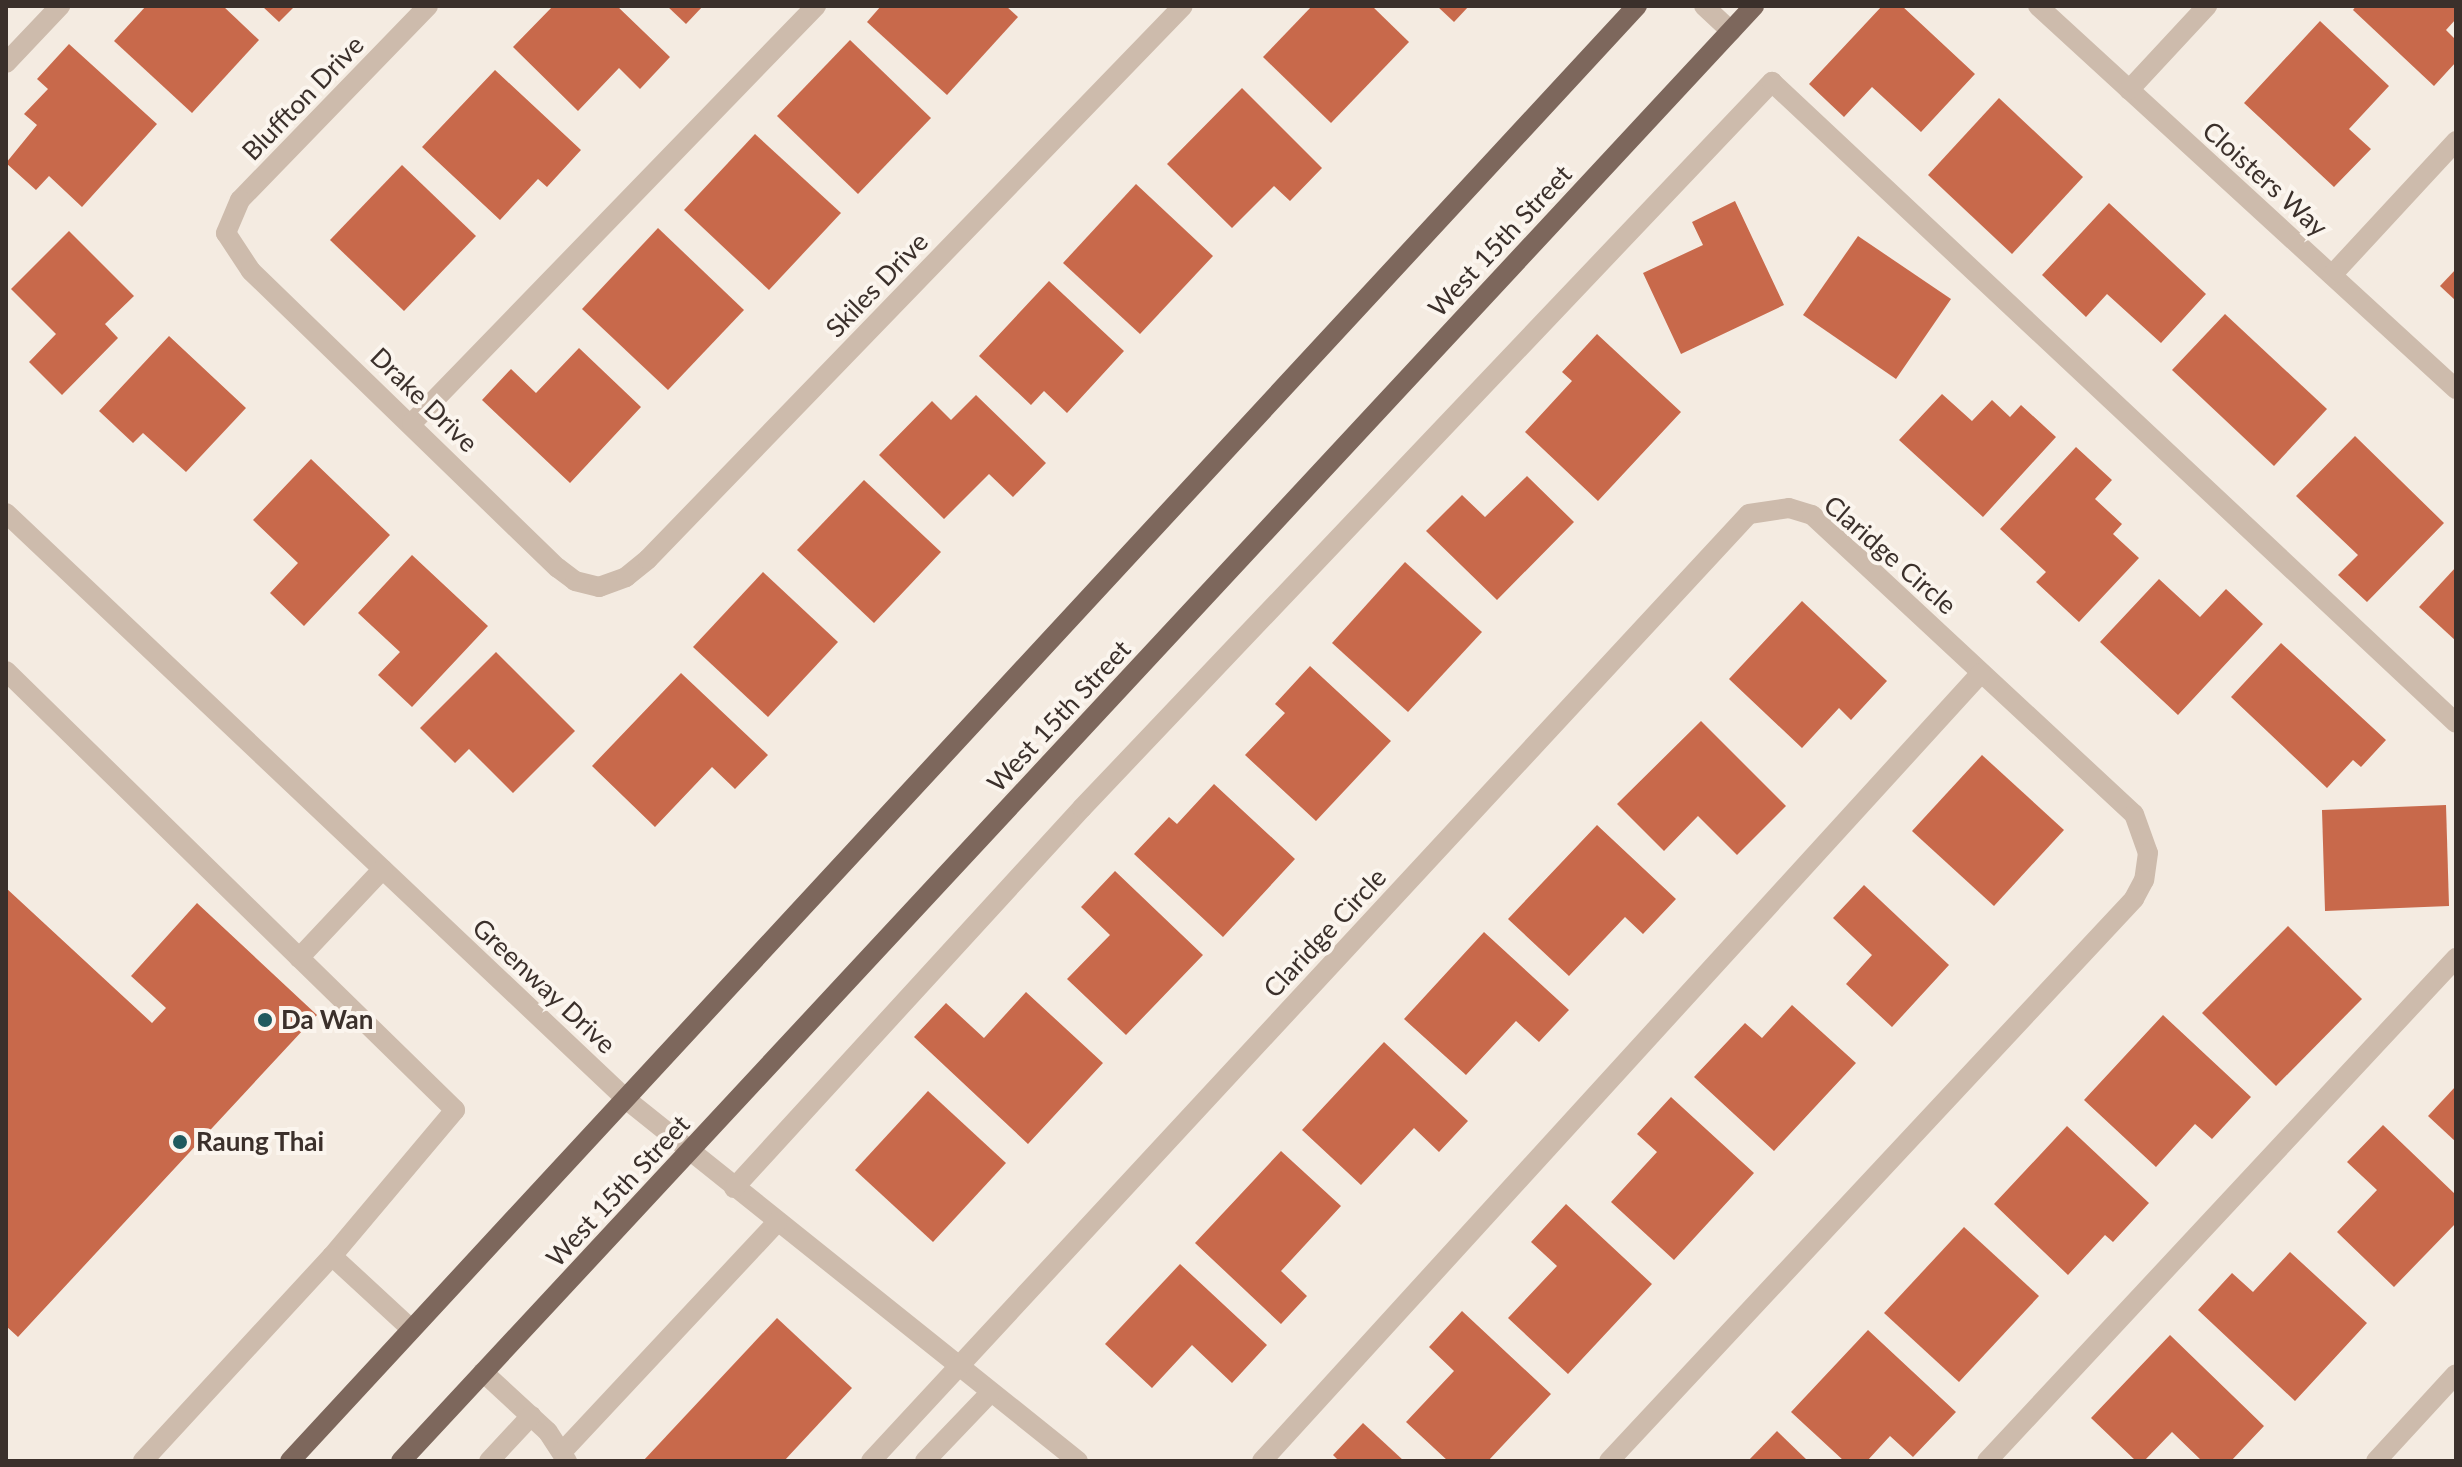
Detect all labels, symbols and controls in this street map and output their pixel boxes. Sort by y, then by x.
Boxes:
street label: Bluffton Drive [236,29,370,167]
street label: Cloisters Way [2196,115,2334,243]
street label: West 15th Street [1422,159,1578,323]
street label: Skiles Drive [820,226,934,344]
street label: Drake Drive [364,341,484,459]
street label: Claridge Circle [1817,489,1963,621]
street label: West 15th Street [981,634,1137,798]
street label: Claridge Circle [1257,862,1393,1004]
street label: Greenway Drive [466,912,622,1060]
place label: Da Wan [281,1004,374,1036]
marker: Da Wan [256,1011,274,1029]
street label: West 15th Street [540,1109,696,1273]
place label: Raung Thai [196,1126,325,1158]
marker: Raung Thai [171,1133,189,1151]

